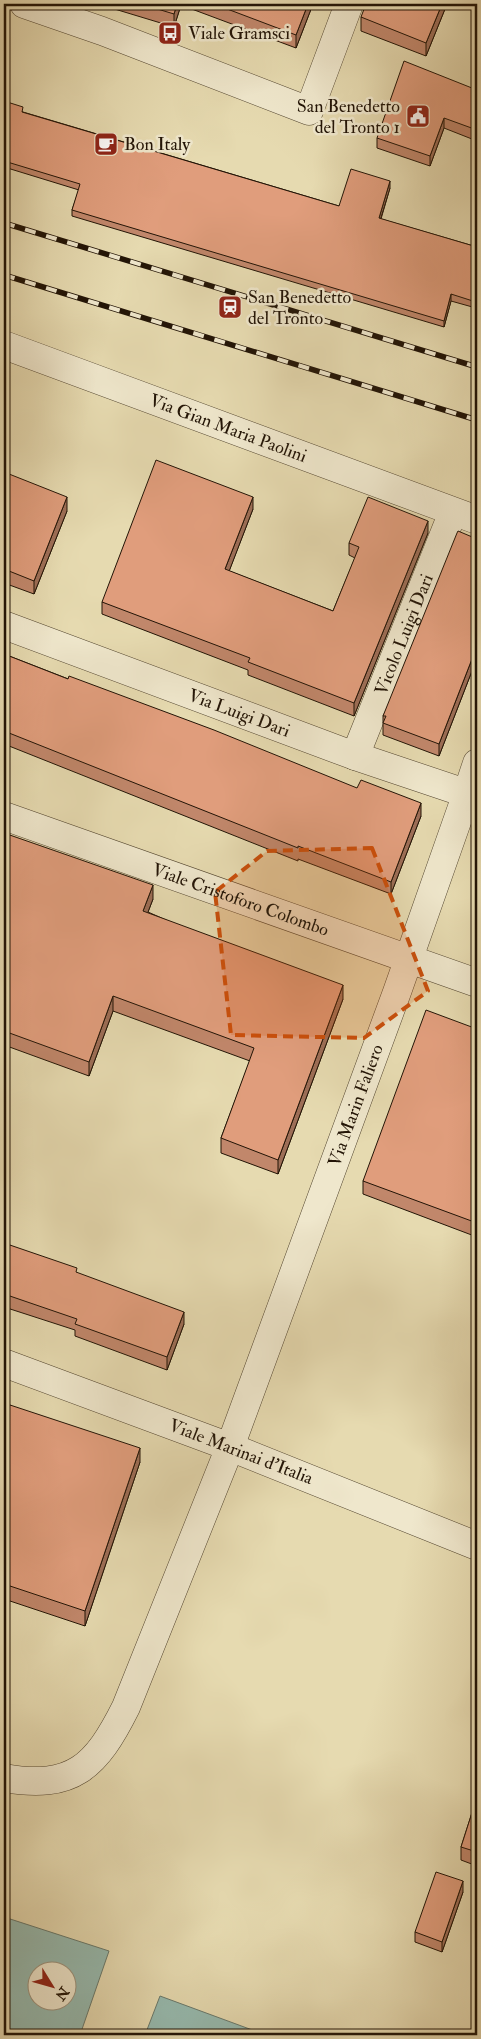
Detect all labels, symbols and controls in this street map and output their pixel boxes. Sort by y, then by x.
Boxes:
bus stop icon: Viale Gramsci [157,20,183,46]
place label: Viale Gramsci [188,22,290,45]
place label: San Benedetto del Tronto 1 [297,95,400,139]
public building icon: San Benedetto del Tronto 1 [405,103,431,129]
cafe icon: Bon Italy [93,131,119,157]
place label: Bon Italy [124,133,191,156]
place label: San Benedetto del Tronto [248,286,352,330]
station icon: San Benedetto del Tronto [217,294,243,320]
street label: Via Gian Maria Paolini [146,388,310,468]
street label: Vicolo Luigi Dari [369,570,438,698]
street label: Via Luigi Dari [185,683,293,742]
street label: Viale Cristoforo Colombo [149,858,332,941]
street label: Via Marin Faliero [322,1041,388,1170]
street label: Viale Marinai d'Italia [166,1414,317,1490]
north arrow [28,1962,78,2012]
text: N [51,1983,73,2004]

